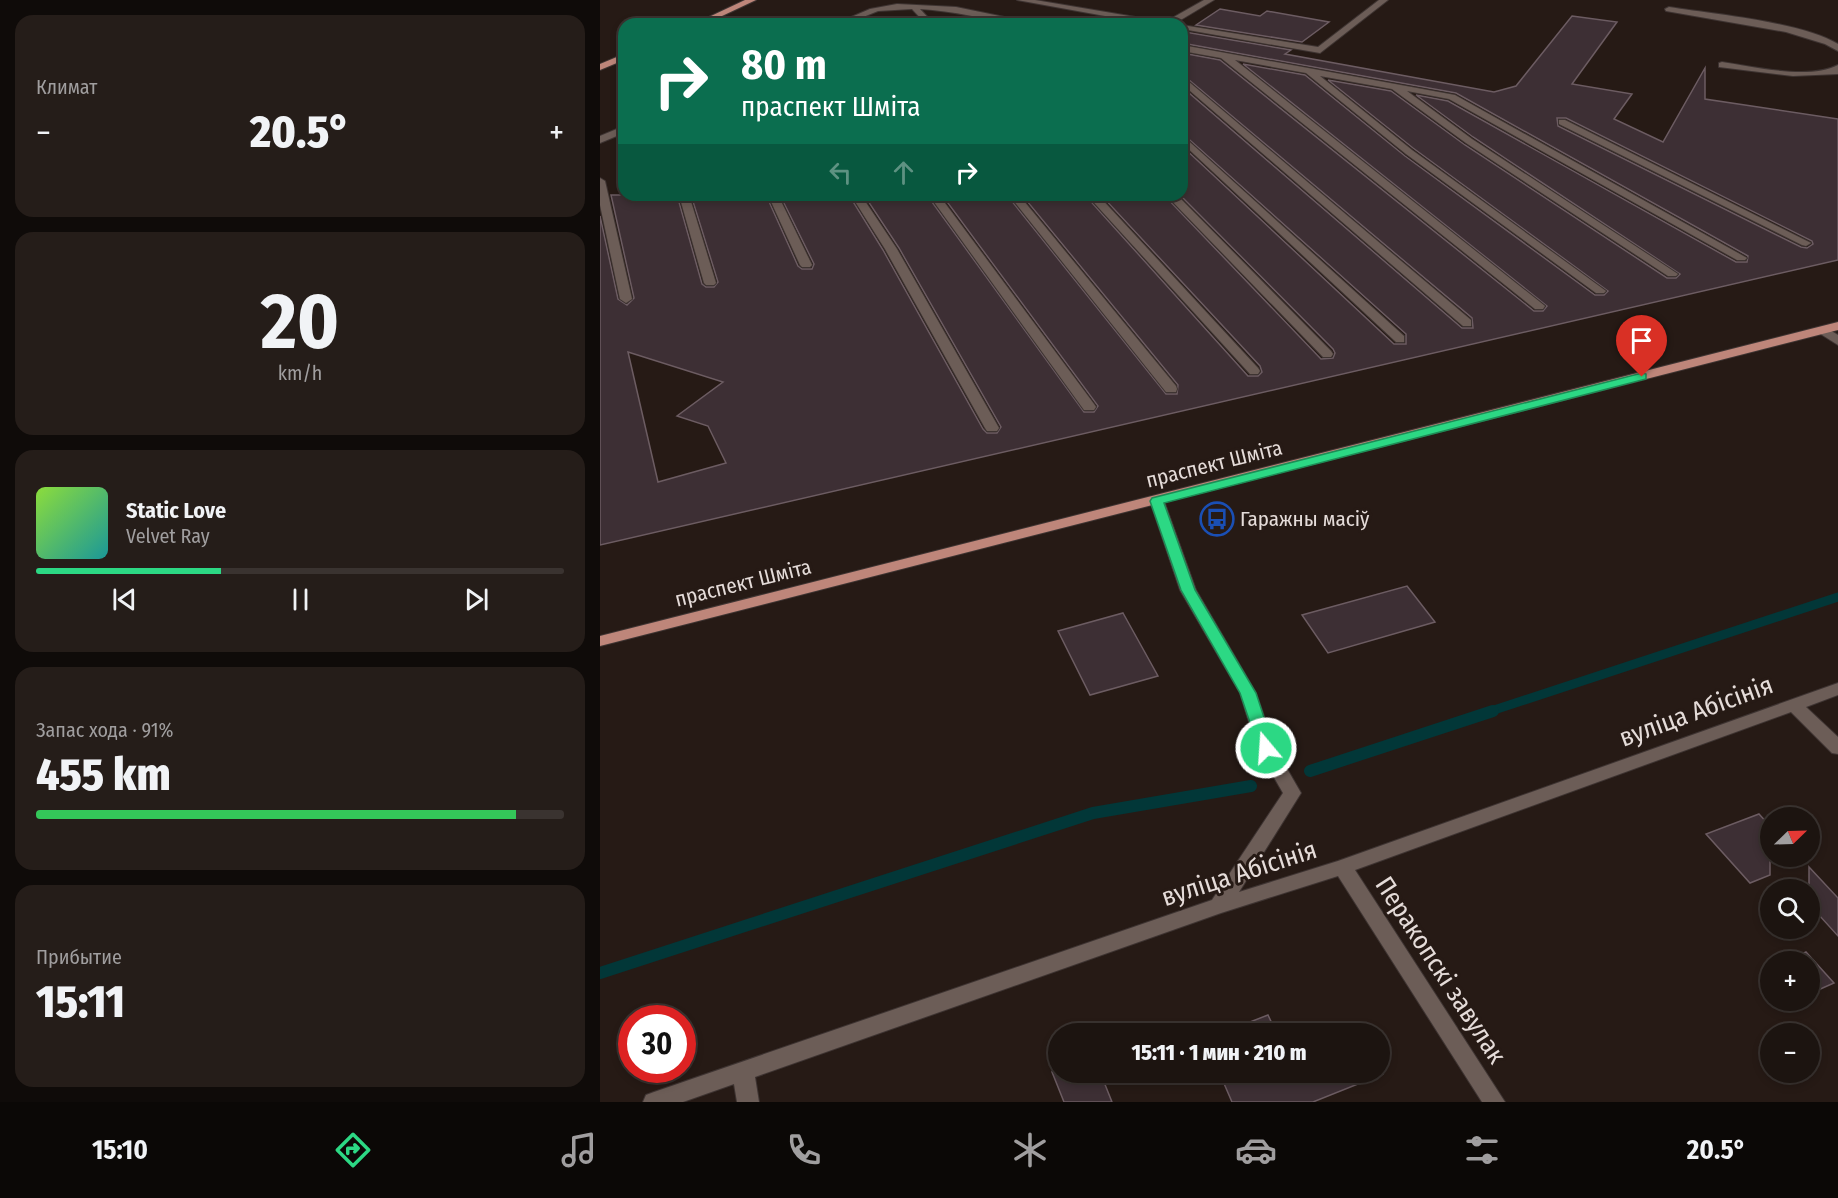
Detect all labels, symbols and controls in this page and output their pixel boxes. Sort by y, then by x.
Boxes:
text: 80 m [741,40,827,90]
icon: right [642,42,720,120]
text: Климат [36,75,97,99]
text: праспект Шміта [741,91,921,123]
text: 20.5° [250,105,350,159]
text: − [36,113,51,153]
text: + [549,113,564,153]
icon: left [824,156,857,189]
icon: ahead [887,156,920,189]
icon: right [950,156,983,189]
text: 20 [261,275,339,369]
pin [1616,315,1667,377]
icon: arrive [1625,324,1658,357]
text: km/h [278,361,322,385]
street label: праспект Шміта [1143,434,1285,494]
text: Static Love [126,497,226,524]
bus stop icon: Гаражны масіў [1199,501,1235,537]
place label: Гаражны масіў [1240,506,1370,532]
text: Velvet Ray [126,524,210,548]
street label: праспект Шміта [672,553,814,613]
icon: previous [108,583,141,616]
icon: pause [284,583,317,616]
icon: next [460,583,493,616]
street label: вуліца Абісінія [1615,669,1777,754]
position arrow [1234,716,1298,780]
text: Запас хода · 91% [36,718,174,742]
text: 455 km [36,748,171,802]
north arrow [1760,807,1820,867]
map controls [1760,807,1820,1083]
street label: вуліца Абісінія [1158,834,1321,913]
street label: Перакопскі завулак [1369,871,1513,1070]
button: search [1760,879,1820,939]
text: Прибытие [36,945,122,969]
button: + [1760,951,1820,1011]
text: 15:11 [36,975,125,1029]
speed limit sign: 30 [618,1005,696,1083]
button: − [1760,1023,1820,1083]
text: 15:11 · 1 мин · 210 m [1131,1039,1307,1066]
icon: directions [332,1129,374,1171]
icon: music [558,1129,600,1171]
icon: phone [783,1129,825,1171]
icon: climate [1009,1129,1051,1171]
icon: car [1235,1129,1277,1171]
icon: filters [1461,1129,1503,1171]
text: 15:10 [92,1134,148,1166]
text: 20.5° [1687,1134,1746,1166]

